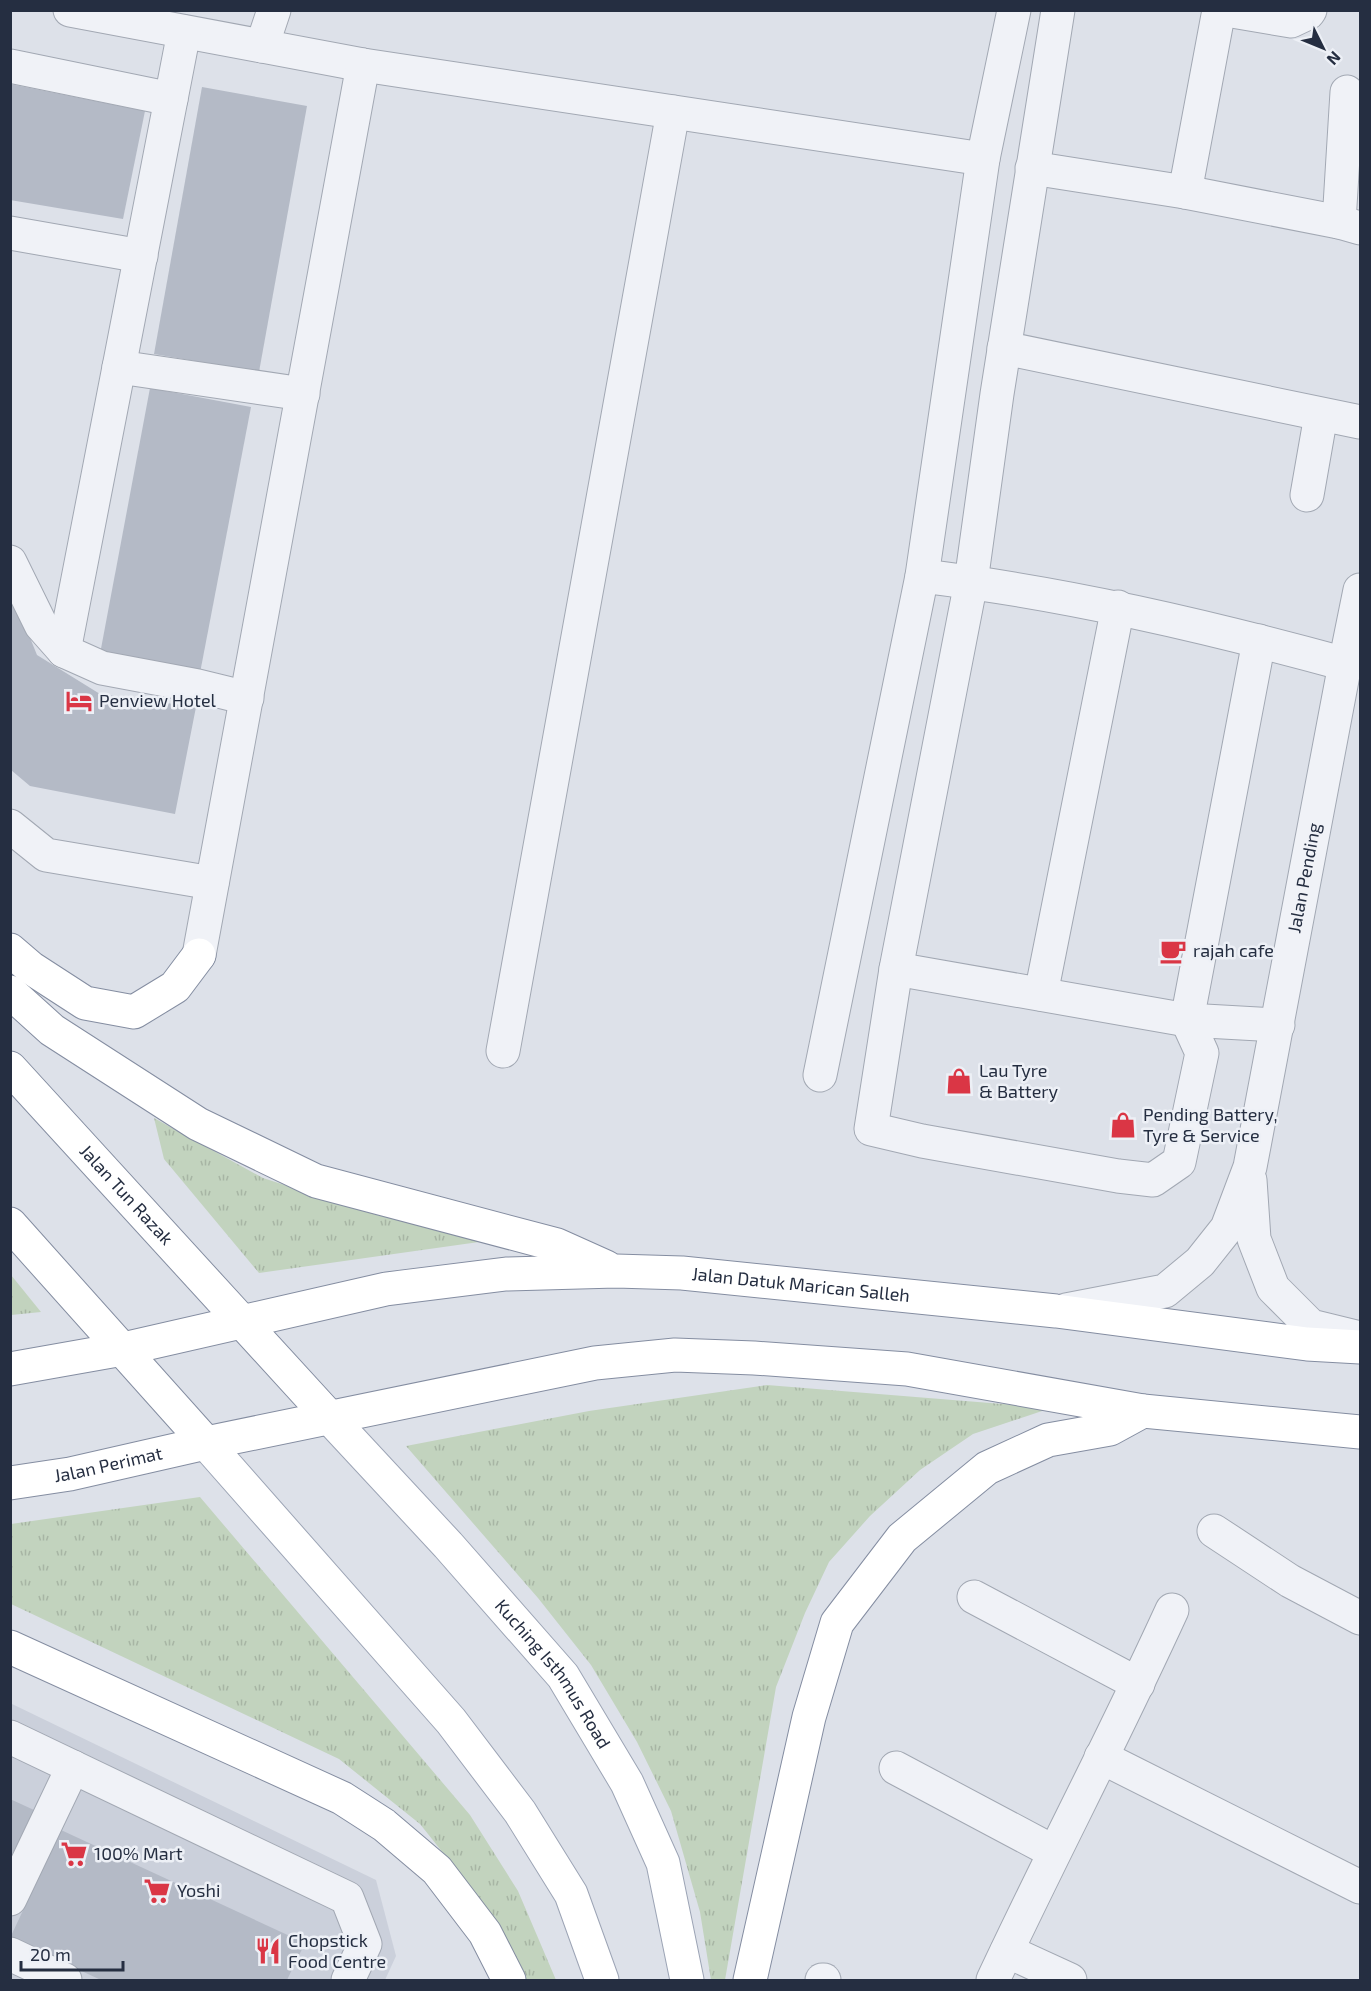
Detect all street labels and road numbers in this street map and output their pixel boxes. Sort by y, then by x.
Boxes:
street label: Jalan Pending [1282,821,1325,935]
street label: Jalan Tun Razak [75,1140,178,1249]
street label: Jalan Datuk Marican Salleh [691,1262,911,1306]
street label: Jalan Perimat [53,1441,164,1486]
street label: Kuching Isthmus Road [491,1594,616,1752]

